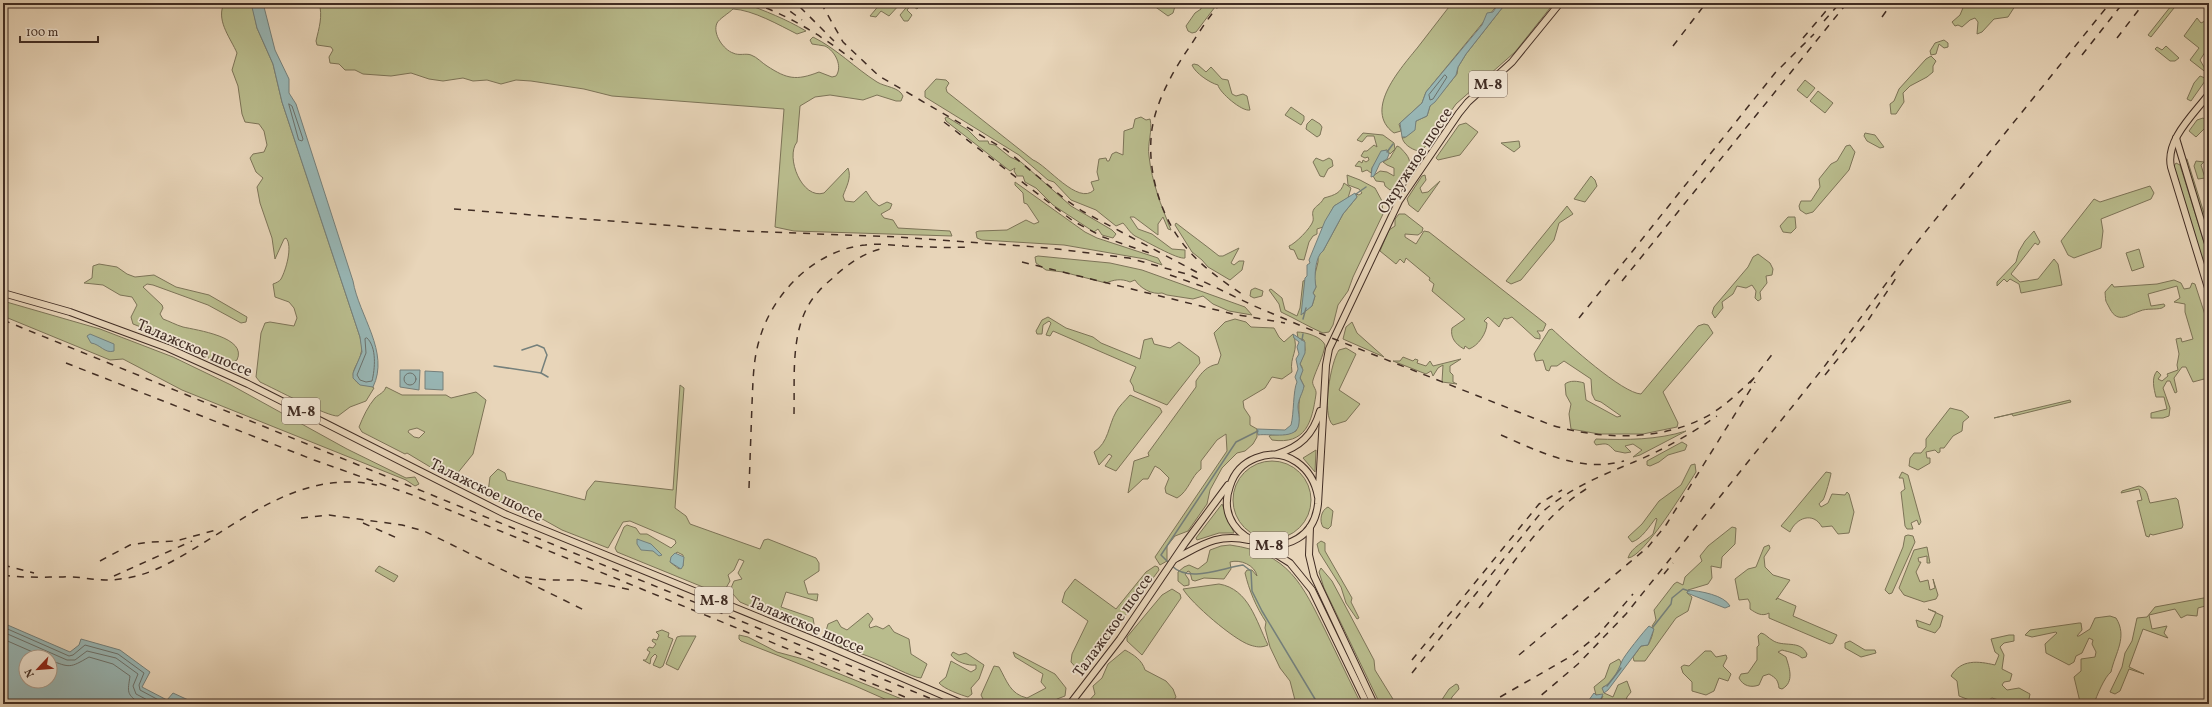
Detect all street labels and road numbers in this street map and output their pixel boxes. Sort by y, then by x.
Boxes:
road number: М-8 [1469,71,1507,97]
street label: Окружное шоссе [1373,103,1458,219]
street label: Талажское шоссе [133,315,256,383]
road number: М-8 [282,398,320,424]
street label: Талажское шоссе [426,454,547,528]
road number: М-8 [1250,532,1288,558]
street label: Талажское шоссе [1068,570,1159,683]
road number: М-8 [695,587,733,613]
street label: Талажское шоссе [745,592,868,660]

